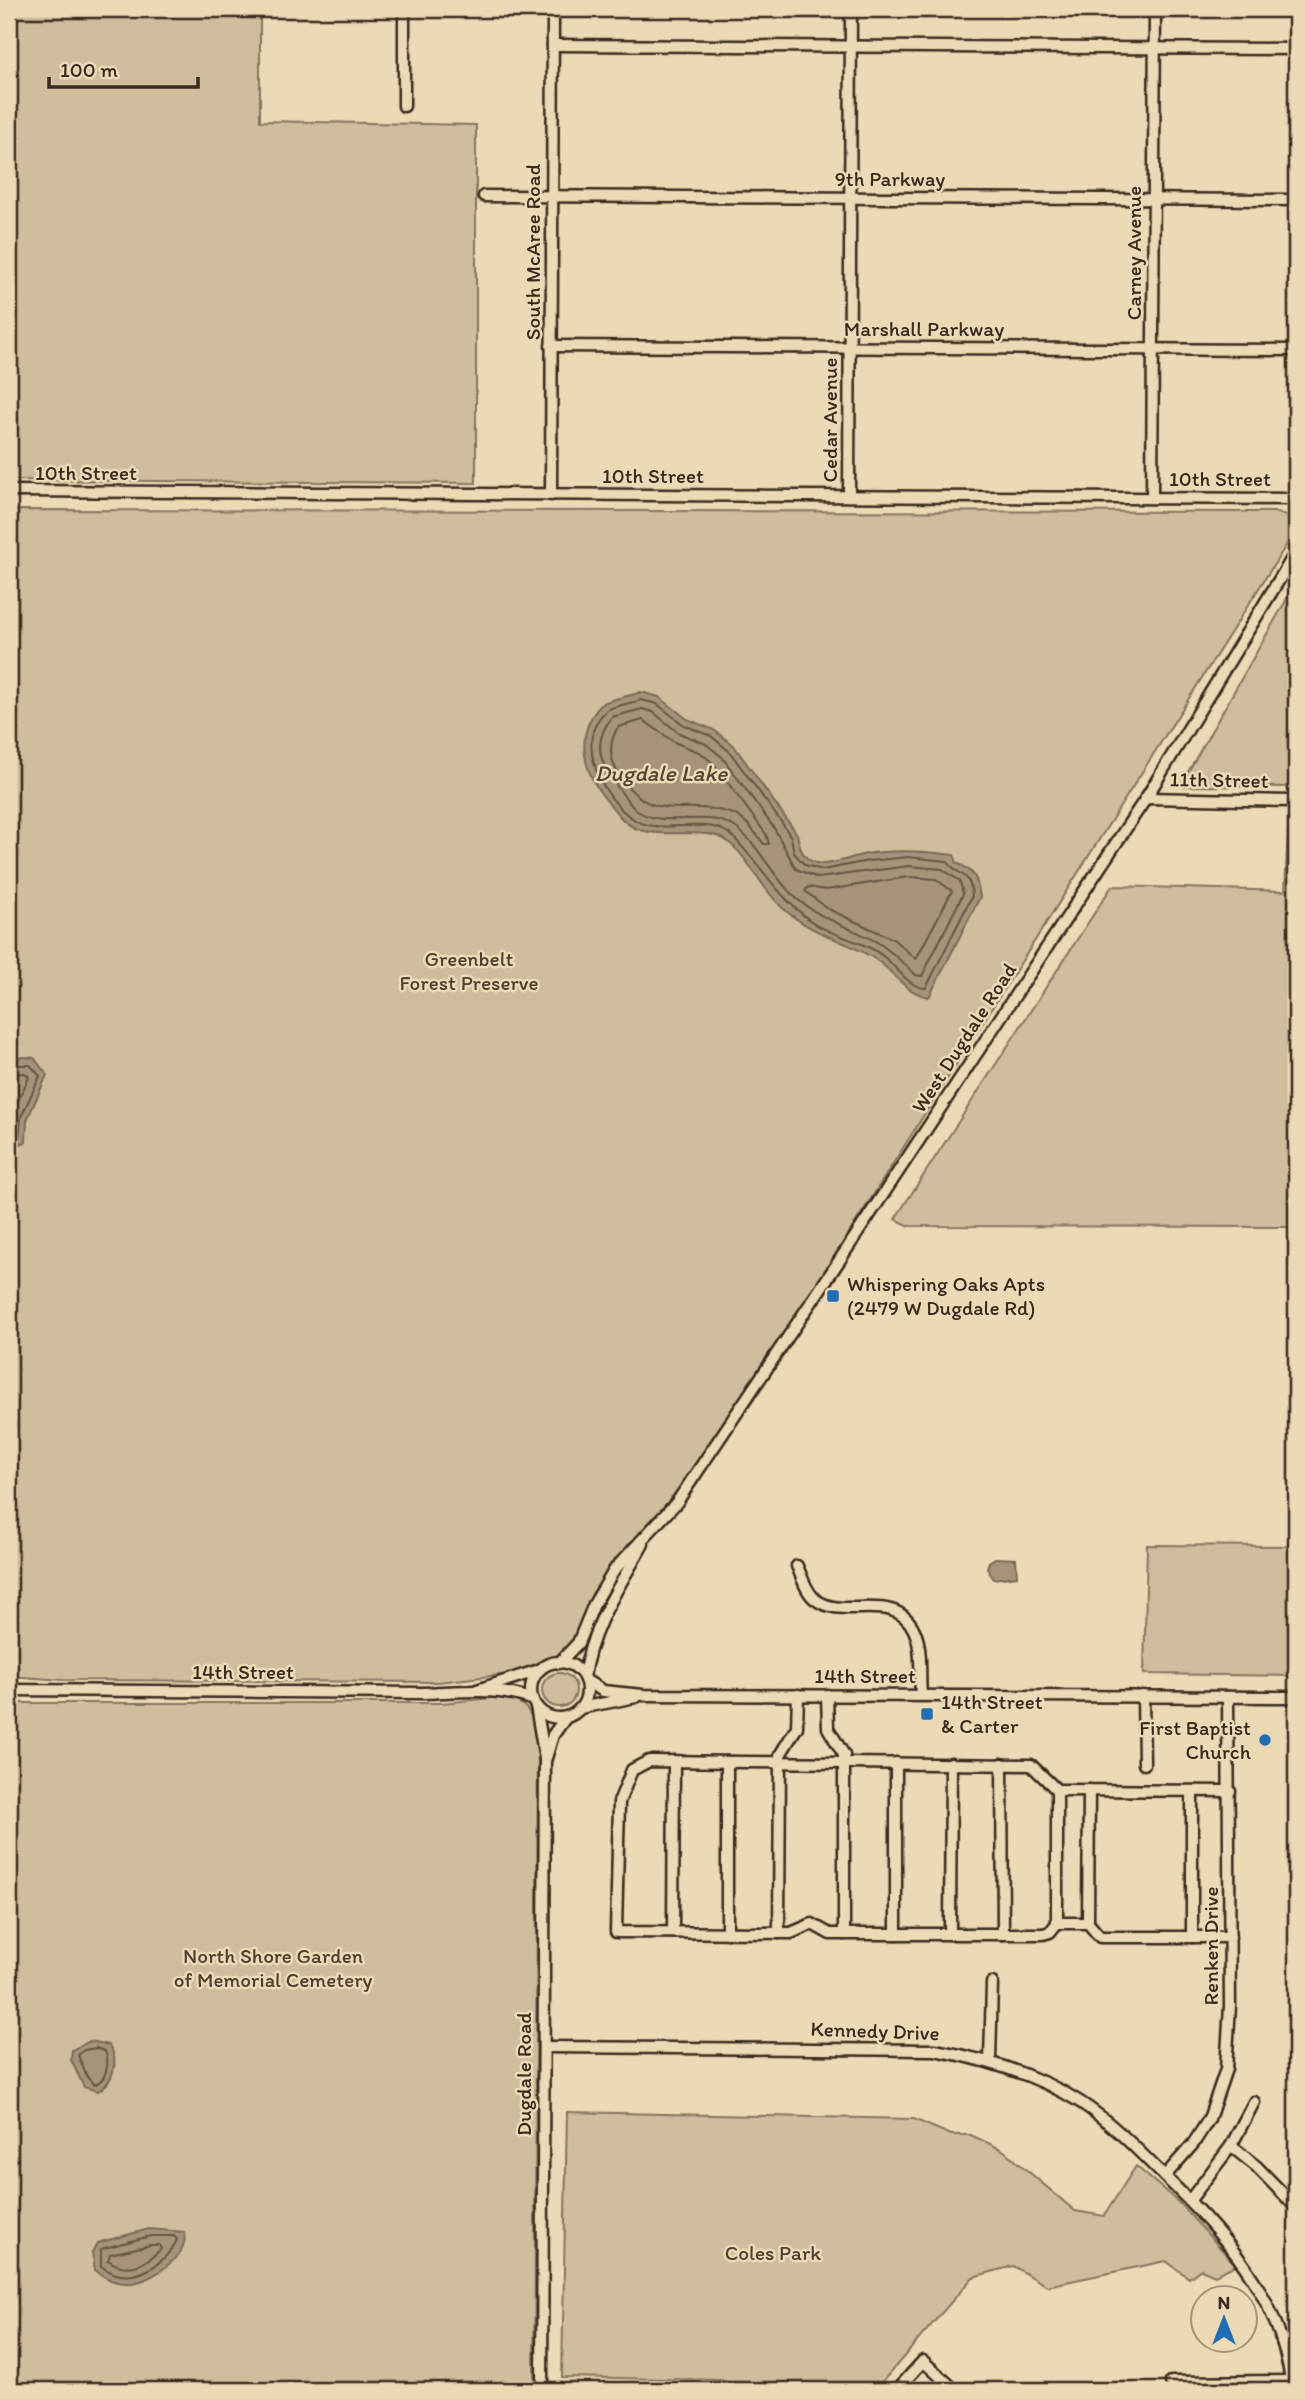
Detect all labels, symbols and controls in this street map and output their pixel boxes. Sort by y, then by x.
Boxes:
scale bar [49,46,198,90]
text: 100 m [60,57,118,82]
street label: South McAree Road [520,163,545,340]
street label: 9th Parkway [835,166,945,191]
street label: Carney Avenue [1121,186,1146,320]
street label: Marshall Parkway [844,316,1004,341]
street label: Cedar Avenue [817,358,842,482]
street label: 10th Street [35,460,137,485]
street label: 10th Street [602,463,704,488]
street label: 10th Street [1169,466,1271,491]
water label: Dugdale Lake [595,759,728,787]
street label: 11th Street [1169,766,1269,793]
park label: Greenbelt Forest Preserve [400,946,539,995]
street label: West Dugdale Road [906,958,1022,1117]
place label: Whispering Oaks Apts (2479 W Dugdale Rd) [847,1271,1045,1320]
marker: Whispering Oaks Apts (2479 W Dugdale Rd) [825,1288,841,1304]
street label: 14th Street [192,1659,294,1684]
street label: 14th Street [814,1663,916,1688]
place label: 14th Street & Carter [941,1689,1043,1738]
marker: 14th Street & Carter [919,1706,935,1722]
place label: First Baptist Church [1139,1715,1252,1764]
marker: First Baptist Church [1257,1732,1273,1748]
street label: Renken Drive [1198,1886,1223,2006]
park label: North Shore Garden of Memorial Cemetery [174,1943,373,1992]
street label: Dugdale Road [511,2012,536,2136]
street label: Kennedy Drive [810,2016,940,2045]
park label: Coles Park [725,2240,821,2265]
north arrow [1190,2284,1260,2354]
text: N [1218,2291,1230,2314]

